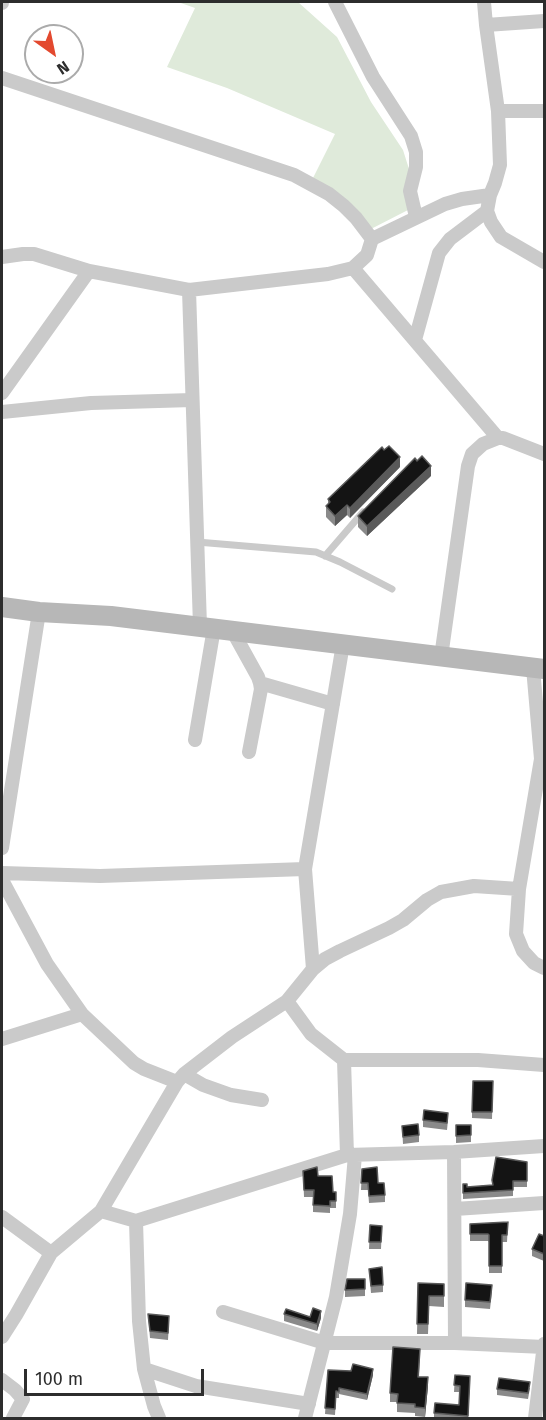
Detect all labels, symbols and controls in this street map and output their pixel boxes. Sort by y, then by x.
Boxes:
north arrow [24,24,84,84]
text: N [53,57,73,79]
scale bar [27,1357,207,1395]
text: 100 m [35,1368,83,1390]

